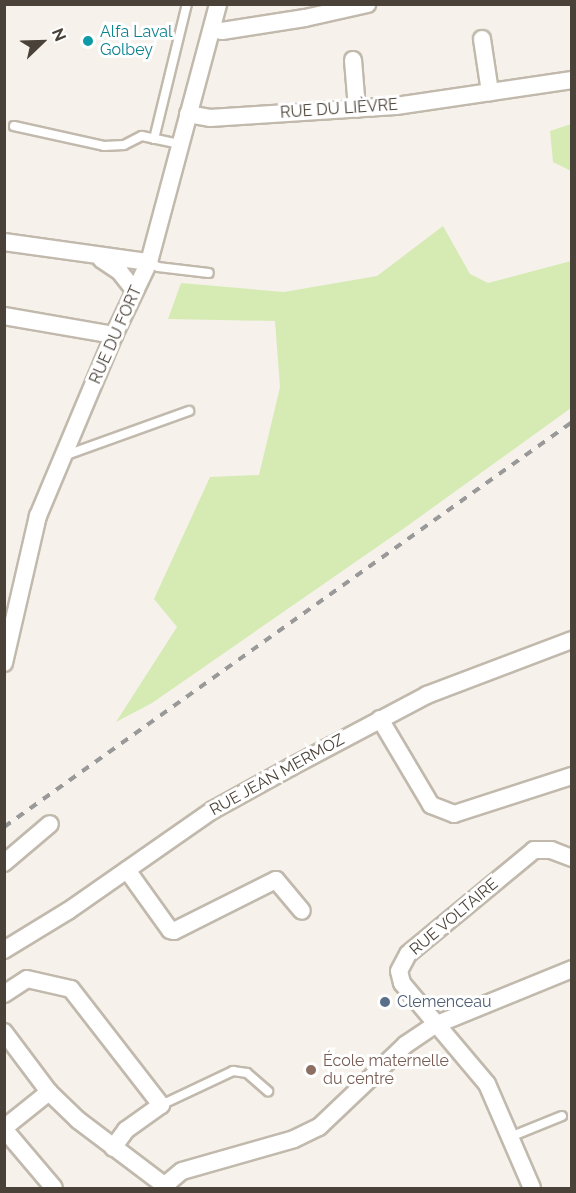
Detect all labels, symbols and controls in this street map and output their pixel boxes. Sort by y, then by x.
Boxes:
north arrow [12,12,72,72]
place label: Alfa Laval Golbey [100,22,172,60]
text: N [48,25,70,44]
marker: Alfa Laval Golbey [81,34,95,48]
street label: RUE DU LIÈVRE [279,95,399,123]
street label: RUE DU FORT [86,283,146,387]
street label: RUE JEAN MERMOZ [206,730,348,820]
street label: RUE VOLTAIRE [406,874,502,960]
place label: Clemenceau [397,992,491,1012]
marker: Clemenceau [378,995,392,1009]
place label: École maternelle du centre [323,1051,449,1089]
marker: École maternelle du centre [304,1063,318,1077]

